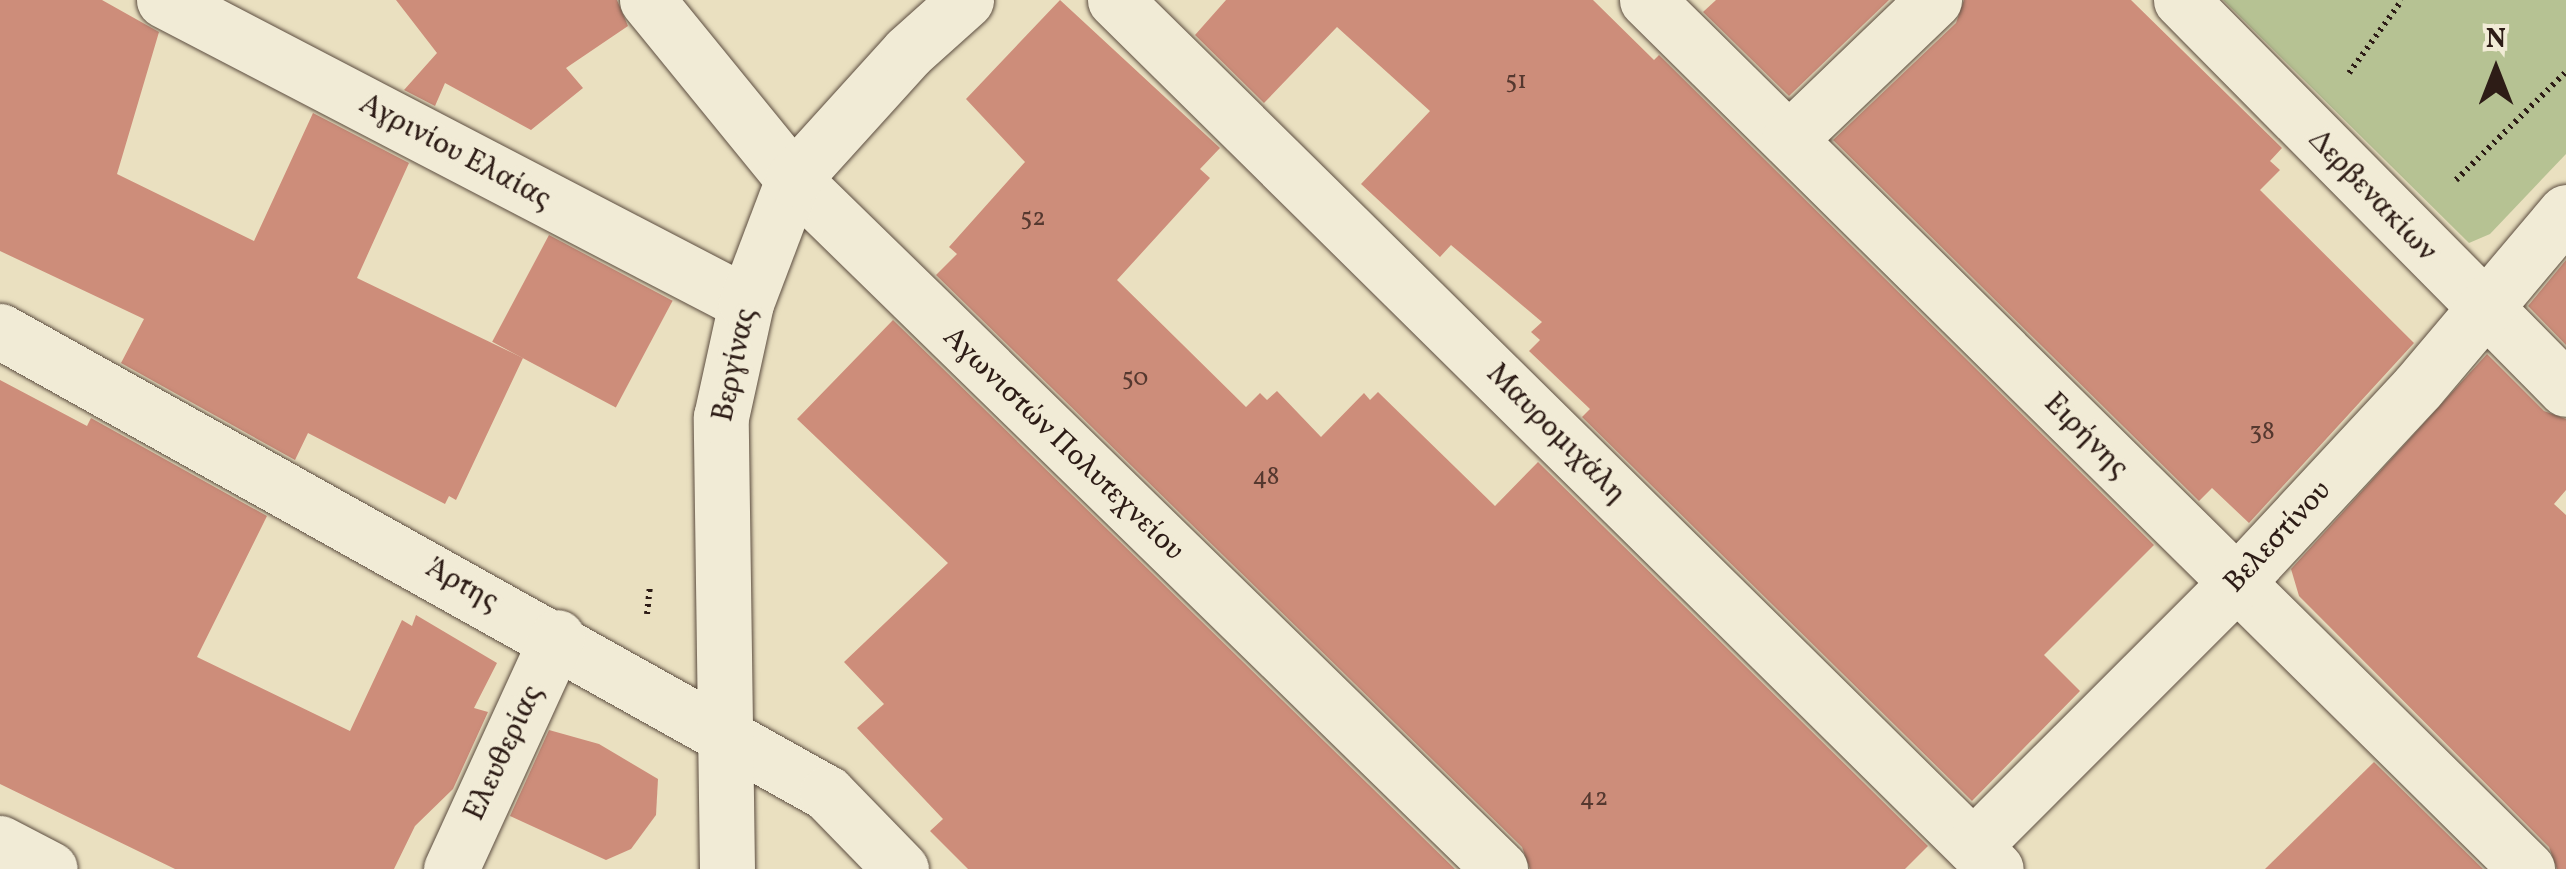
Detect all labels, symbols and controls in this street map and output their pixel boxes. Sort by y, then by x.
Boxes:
north arrow [2446,20,2546,120]
text: N [2486,20,2506,59]
house number: 51 [1505,67,1527,97]
street label: Αγρινίου Ελαίας [353,86,557,218]
street label: Δερβενακίων [2300,123,2444,269]
house number: 52 [1020,204,1046,234]
street label: Βεργίνας [705,305,765,425]
street label: Αγωνιστών Πολυτεχνείου [935,319,1191,569]
street label: Μαυρομιχάλη [1478,356,1634,512]
house number: 50 [1122,364,1148,394]
street label: Ειρήνης [2036,386,2136,486]
house number: 38 [2249,418,2275,448]
house number: 48 [1252,463,1280,493]
street label: Βελεστίνου [2217,473,2339,601]
street label: Άρτης [419,550,505,620]
street label: Ελευθερίας [457,679,551,827]
house number: 42 [1580,784,1608,814]

